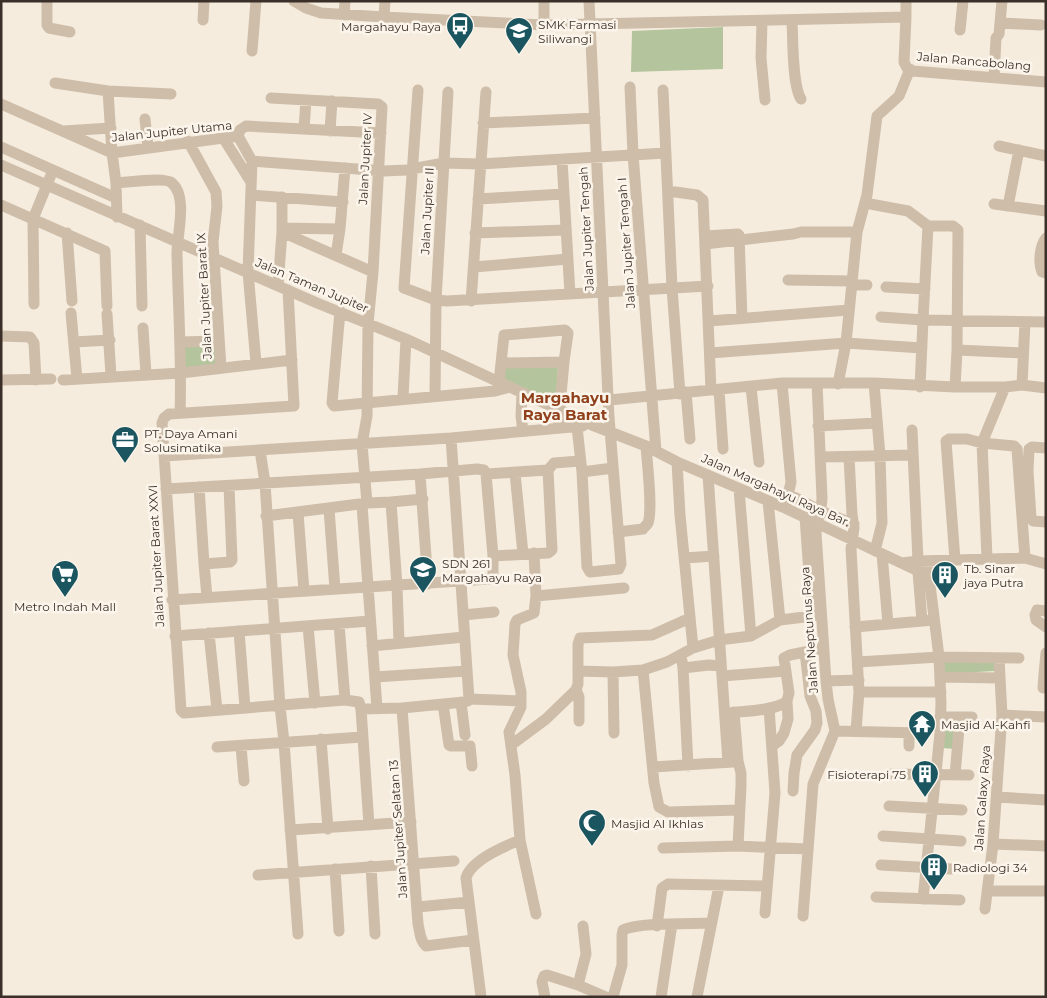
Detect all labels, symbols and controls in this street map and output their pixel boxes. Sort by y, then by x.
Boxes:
bus stop icon: Margahayu Raya [445,11,475,50]
school or university icon: SMK Farmasi Siliwangi [504,16,534,55]
place label: SMK Farmasi Siliwangi [538,17,617,46]
place label: Margahayu Raya [341,19,441,34]
street label: Jalan Rancabolang [915,48,1032,73]
street label: Jalan Jupiter IV [355,112,375,206]
street label: Jalan Jupiter Utama [110,117,233,145]
street label: Jalan Jupiter Tengah [575,166,597,293]
street label: Jalan Jupiter II [417,167,437,256]
street label: Jalan Jupiter Tengah I [614,177,638,310]
street label: Jalan Jupiter Barat IX [193,232,215,361]
street label: Jalan Taman Jupiter [252,254,371,316]
district label: Margahayu Raya Barat [521,388,609,424]
office icon: PT. Daya Amani Solusimatika [110,425,140,464]
place label: PT. Daya Amani Solusimatika [144,426,237,455]
street label: Jalan Margahayu Raya Bar. [698,450,853,530]
street label: Jalan Jupiter Barat XXVI [145,484,167,629]
school or university icon: SDN 261 Margahayu Raya [408,555,438,594]
place label: SDN 261 Margahayu Raya [442,556,542,585]
supermarket icon: Metro Indah Mall [50,559,80,598]
building icon: Tb. Sinar jaya Putra [930,560,960,599]
place label: Tb. Sinar jaya Putra [962,561,1024,590]
street label: Jalan Neptunus Raya [797,566,821,695]
place label: Metro Indah Mall [14,599,116,614]
temple icon: Masjid Al-Kahfi [907,709,937,748]
place label: Masjid Al-Kahfi [941,717,1030,732]
street label: Jalan Galaxy Raya [971,745,993,852]
street label: Jalan Jupiter Selatan 13 [386,759,410,900]
building icon: Fisioterapi 75 [910,759,940,798]
place label: Fisioterapi 75 [827,767,906,782]
mosque icon: Masjid Al Ikhlas [577,808,607,847]
place label: Masjid Al Ikhlas [611,816,703,831]
building icon: Radiologi 34 [919,852,949,891]
place label: Radiologi 34 [953,860,1028,875]

